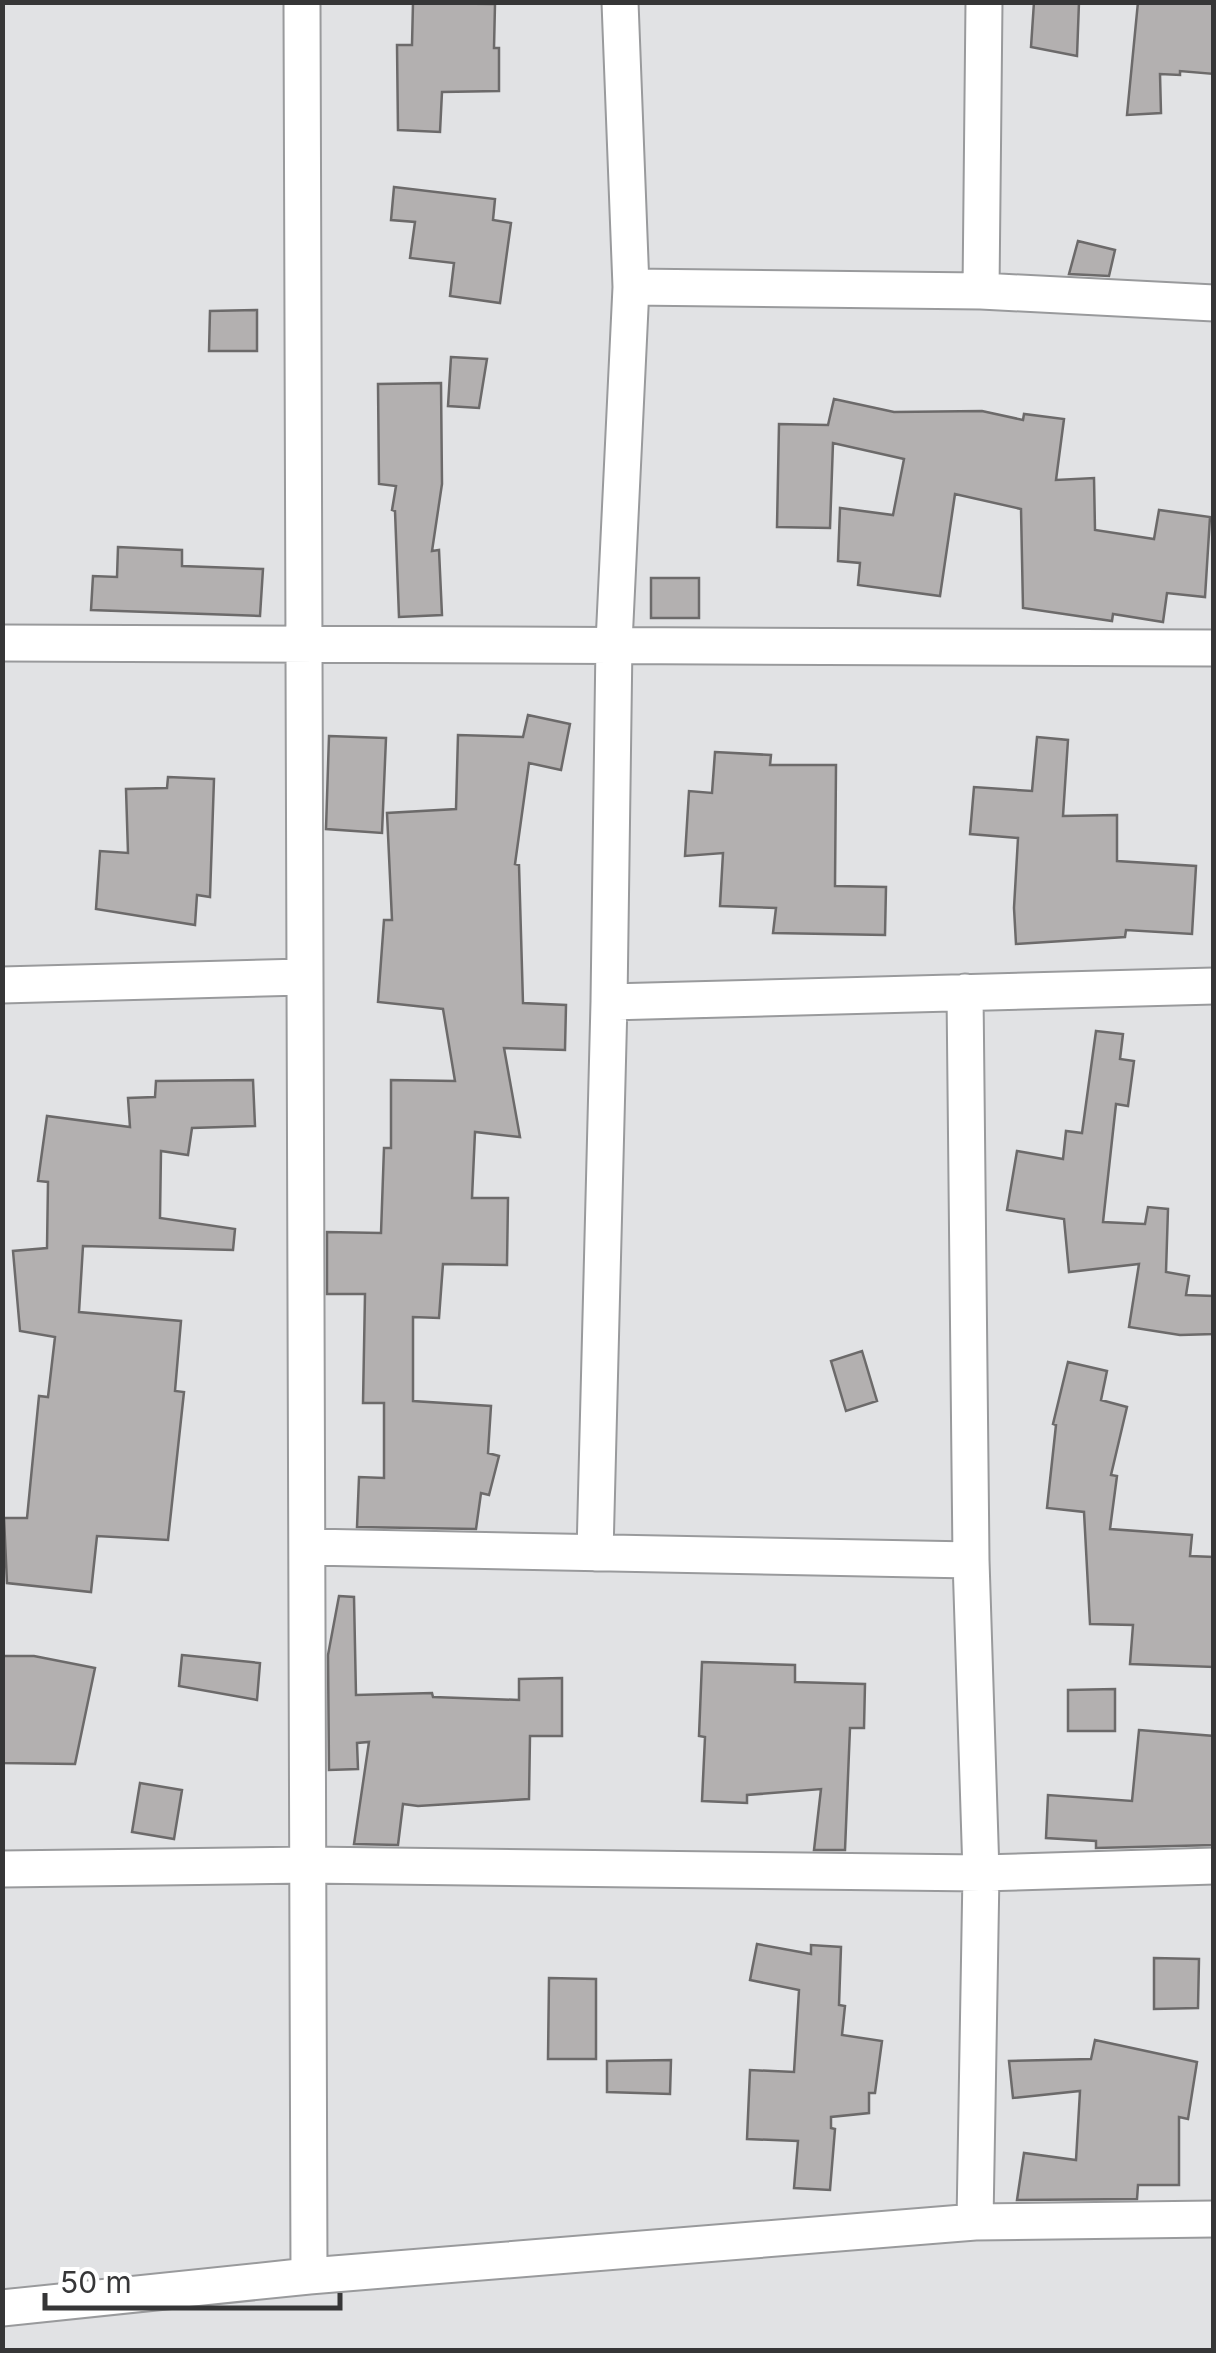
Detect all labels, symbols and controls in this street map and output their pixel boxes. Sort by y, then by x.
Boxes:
scale bar [45,2248,340,2310]
text: 50 m [60,2264,132,2300]

